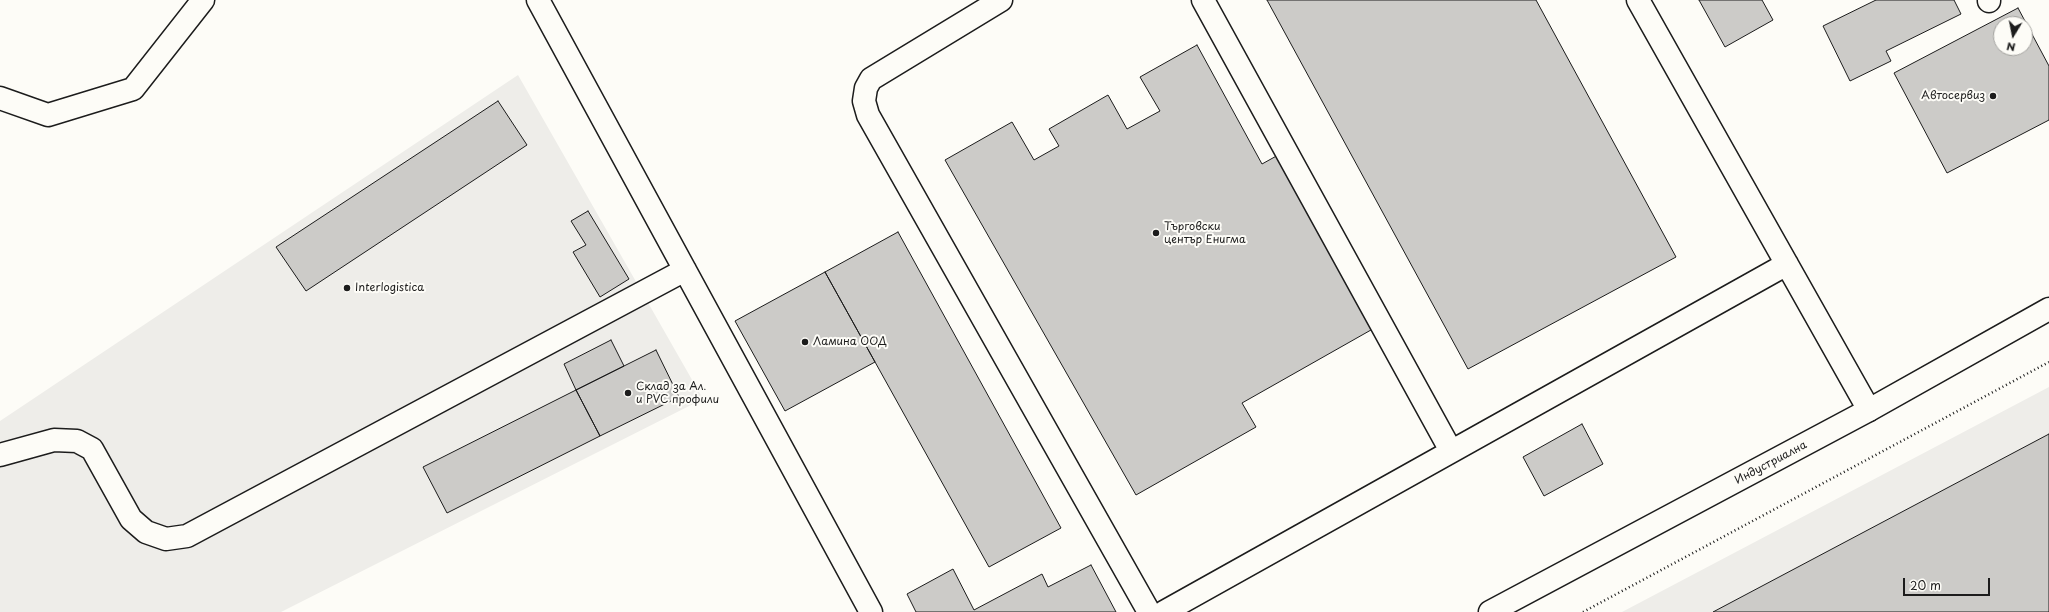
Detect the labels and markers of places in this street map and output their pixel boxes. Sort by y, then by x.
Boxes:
place label: Автосервиз [1921,89,1985,103]
marker: Автосервиз [1988,91,1998,101]
place label: Търговски център Енигма [1164,220,1246,246]
marker: Търговски център Енигма [1151,228,1161,238]
place label: Interlogistica [355,281,424,295]
marker: Interlogistica [342,283,352,293]
place label: Ламина ООД [813,335,887,349]
marker: Ламина ООД [800,337,810,347]
place label: Склад за Ал. и PVC профили [636,380,719,406]
marker: Склад за Ал. и PVC профили [623,388,633,398]

